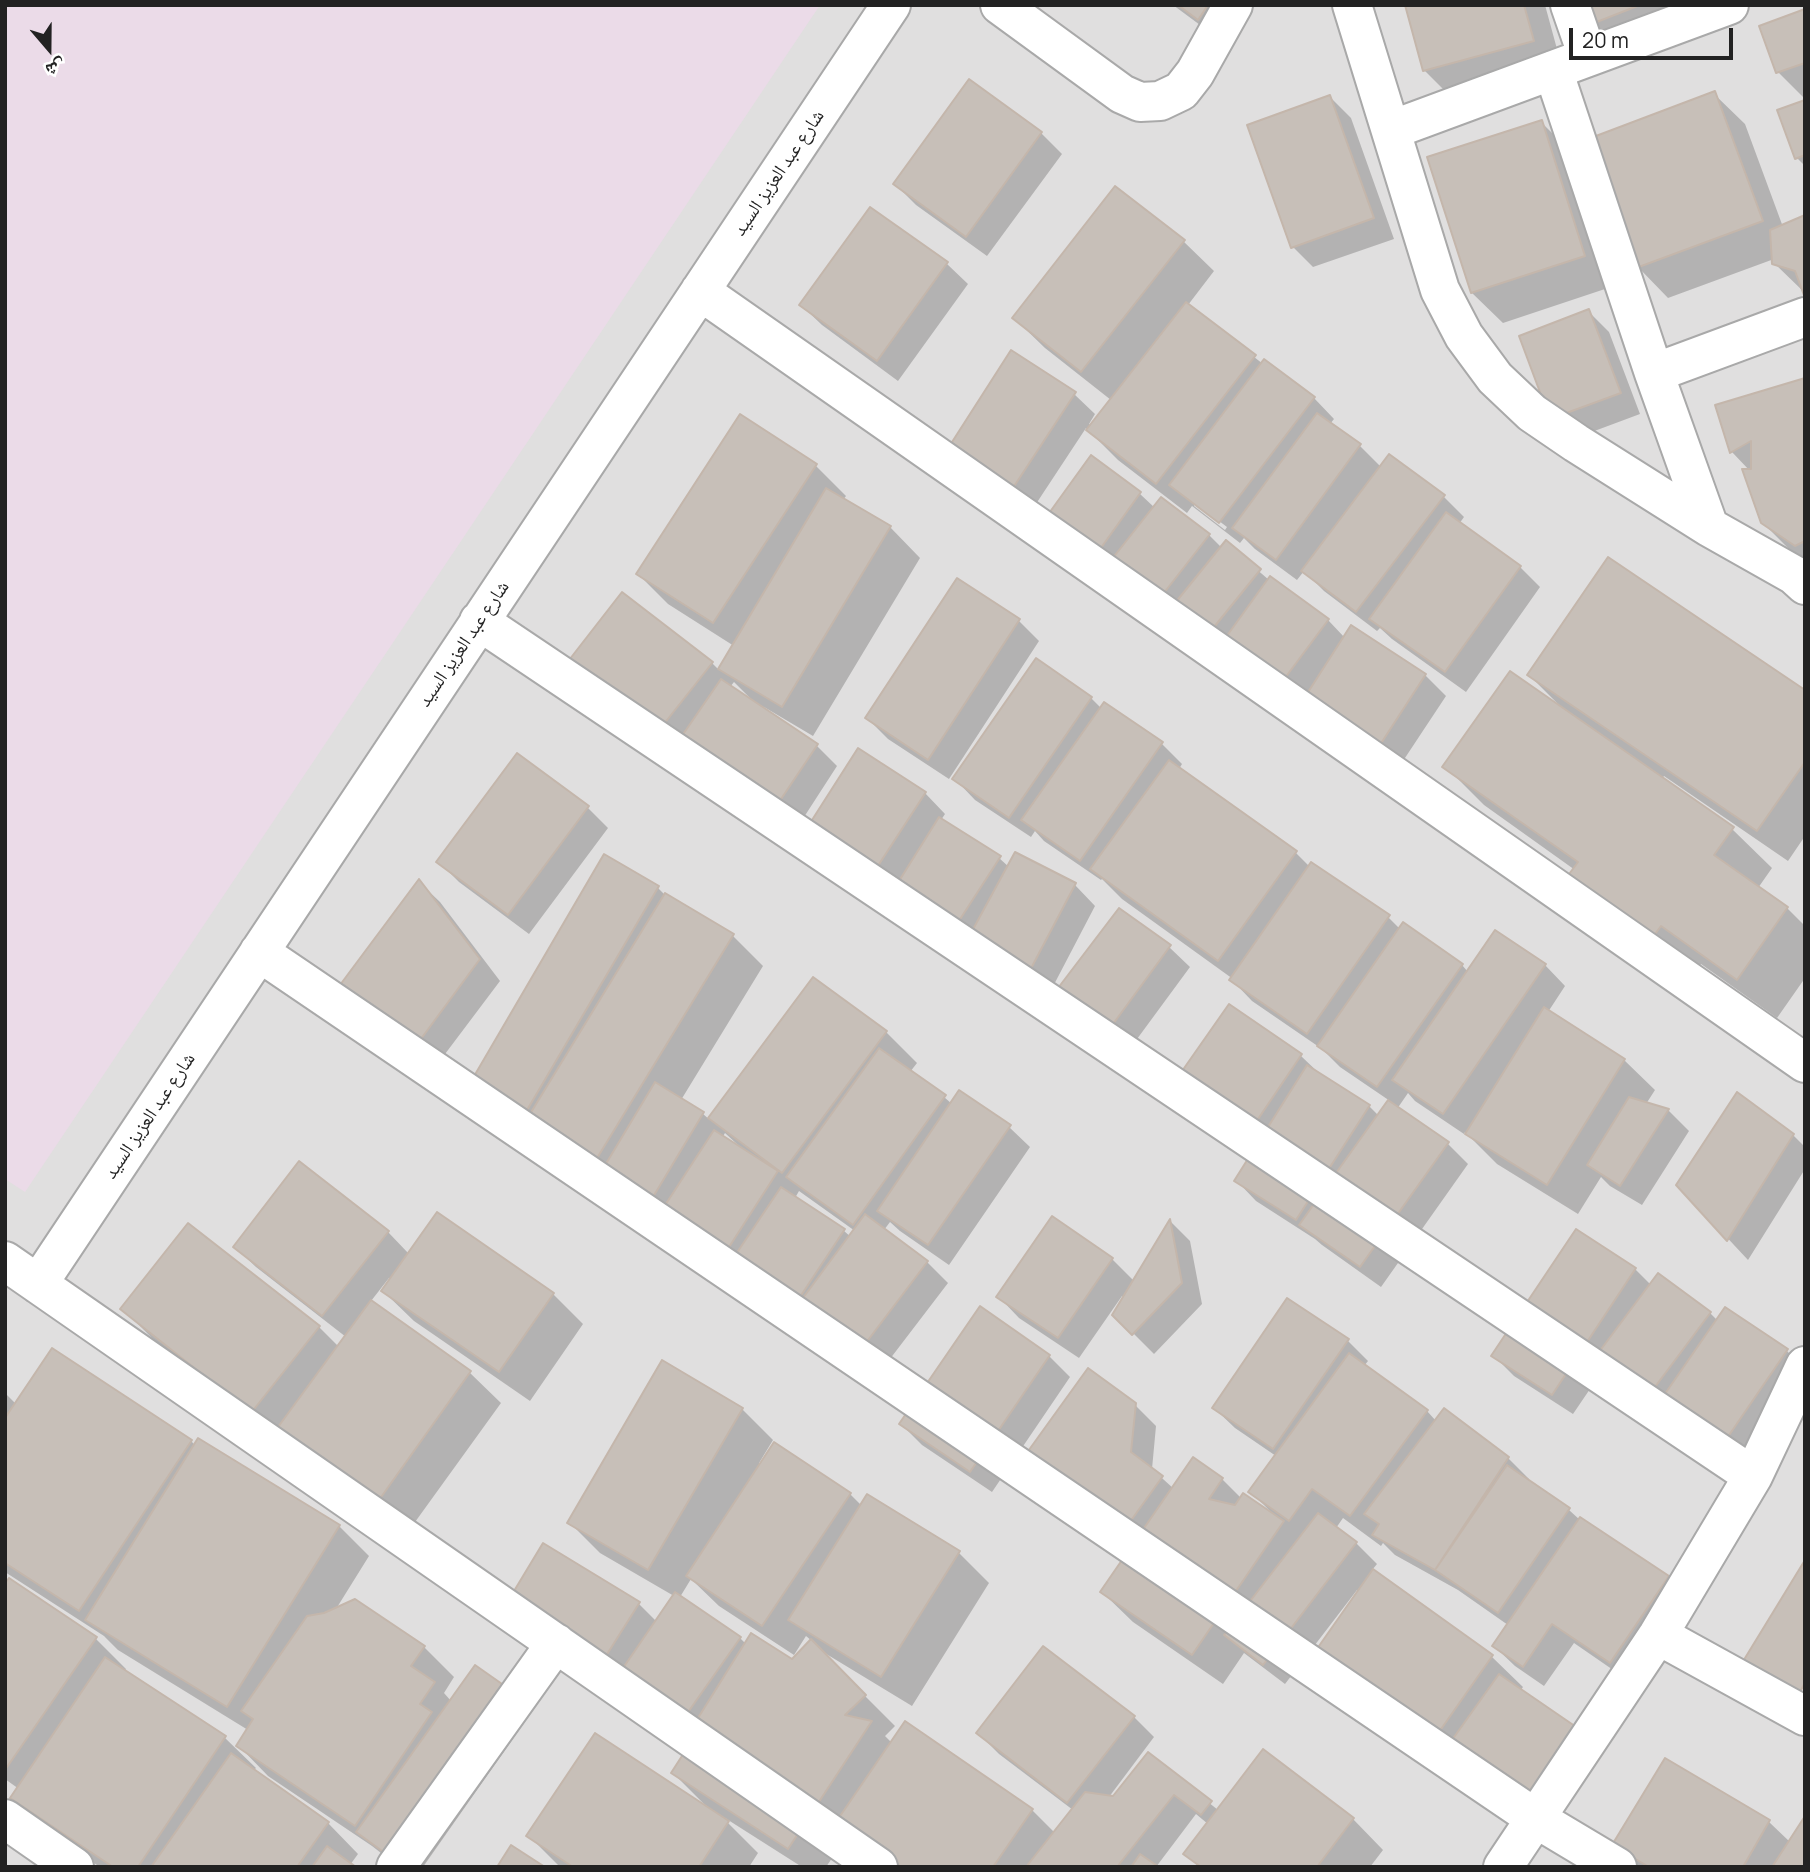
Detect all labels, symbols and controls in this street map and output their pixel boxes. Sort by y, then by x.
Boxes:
north arrow [14,14,84,84]
scale bar [1572,14,1736,58]
text: 20 m [1582,26,1629,54]
text: ش [42,53,70,84]
street label: شارع عبد العزيز السيد [728,106,830,240]
street label: شارع عبد العزيز السيد [413,577,515,711]
street label: شارع عبد العزيز السيد [99,1049,201,1183]

